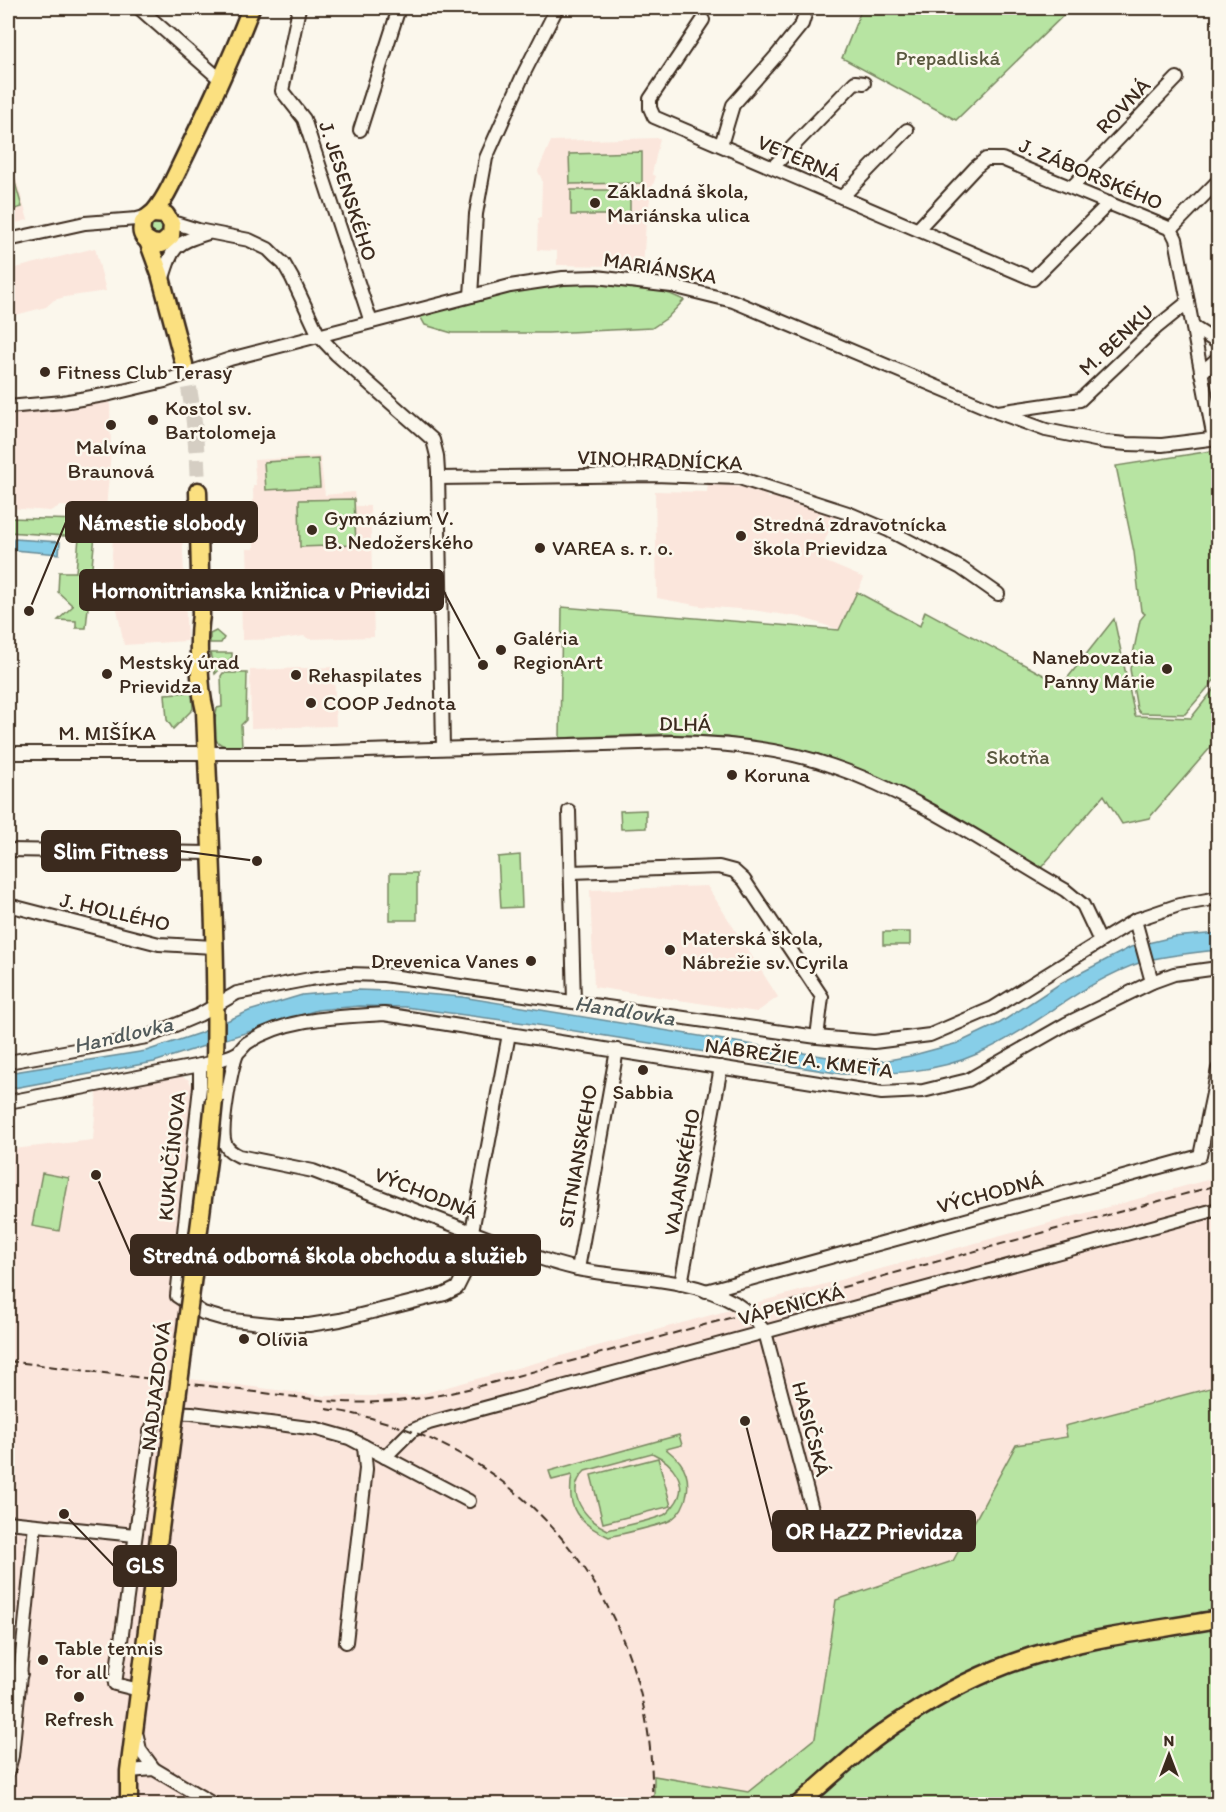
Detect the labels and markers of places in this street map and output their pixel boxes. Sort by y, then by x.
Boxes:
place label: Základná škola, Mariánska ulica [607,178,750,227]
marker: Základná škola, Mariánska ulica [588,196,602,210]
place label: Fitness Club Terasy [57,359,232,384]
marker: Fitness Club Terasy [38,365,52,379]
place label: Kostol sv. Bartolomeja [165,395,276,444]
marker: Kostol sv. Bartolomeja [146,413,160,427]
marker: Malvína Braunová [104,418,118,432]
place label: Malvína Braunová [68,434,154,483]
callout: Námestie slobody [66,502,257,542]
place label: Gymnázium V. B. Nedožerského [324,505,474,554]
place label: Stredná zdravotnícka škola Prievidza [753,511,947,560]
marker: Gymnázium V. B. Nedožerského [305,523,319,537]
marker: Stredná zdravotnícka škola Prievidza [734,529,748,543]
place label: VAREA s. r. o. [552,535,673,560]
marker: VAREA s. r. o. [533,541,547,555]
callout: Hornonitrianska knižnica v Prievidzi [80,570,443,610]
place label: Galéria RegionArt [513,625,603,674]
marker: Galéria RegionArt [494,643,508,657]
place label: Nanebovzatia Panny Márie [1032,644,1155,693]
place label: Mestský úrad Prievidza [119,649,240,698]
place label: Rehaspilates [308,662,422,687]
marker: Nanebovzatia Panny Márie [1160,662,1174,676]
marker: Mestský úrad Prievidza [100,667,114,681]
marker: Rehaspilates [289,668,303,682]
place label: COOP Jednota [323,690,456,715]
marker: COOP Jednota [304,696,318,710]
place label: Koruna [744,762,810,787]
marker: Koruna [725,768,739,782]
callout: Slim Fitness [42,831,180,871]
place label: Materská škola, Nábrežie sv. Cyrila [682,925,848,974]
marker: Materská škola, Nábrežie sv. Cyrila [663,943,677,957]
place label: Drevenica Vanes [371,948,519,973]
marker: Drevenica Vanes [524,954,538,968]
marker: Sabbia [636,1063,650,1077]
place label: Sabbia [613,1079,674,1104]
callout: Stredná odborná škola obchodu a služieb [131,1235,540,1275]
place label: Olívia [256,1326,308,1351]
marker: Olívia [237,1332,251,1346]
callout: OR HaZZ Prievidza [773,1511,975,1551]
callout: GLS [114,1546,176,1586]
place label: Table tennis for all [55,1635,163,1684]
marker: Table tennis for all [36,1653,50,1667]
marker: Refresh [72,1690,86,1704]
place label: Refresh [44,1706,114,1731]

